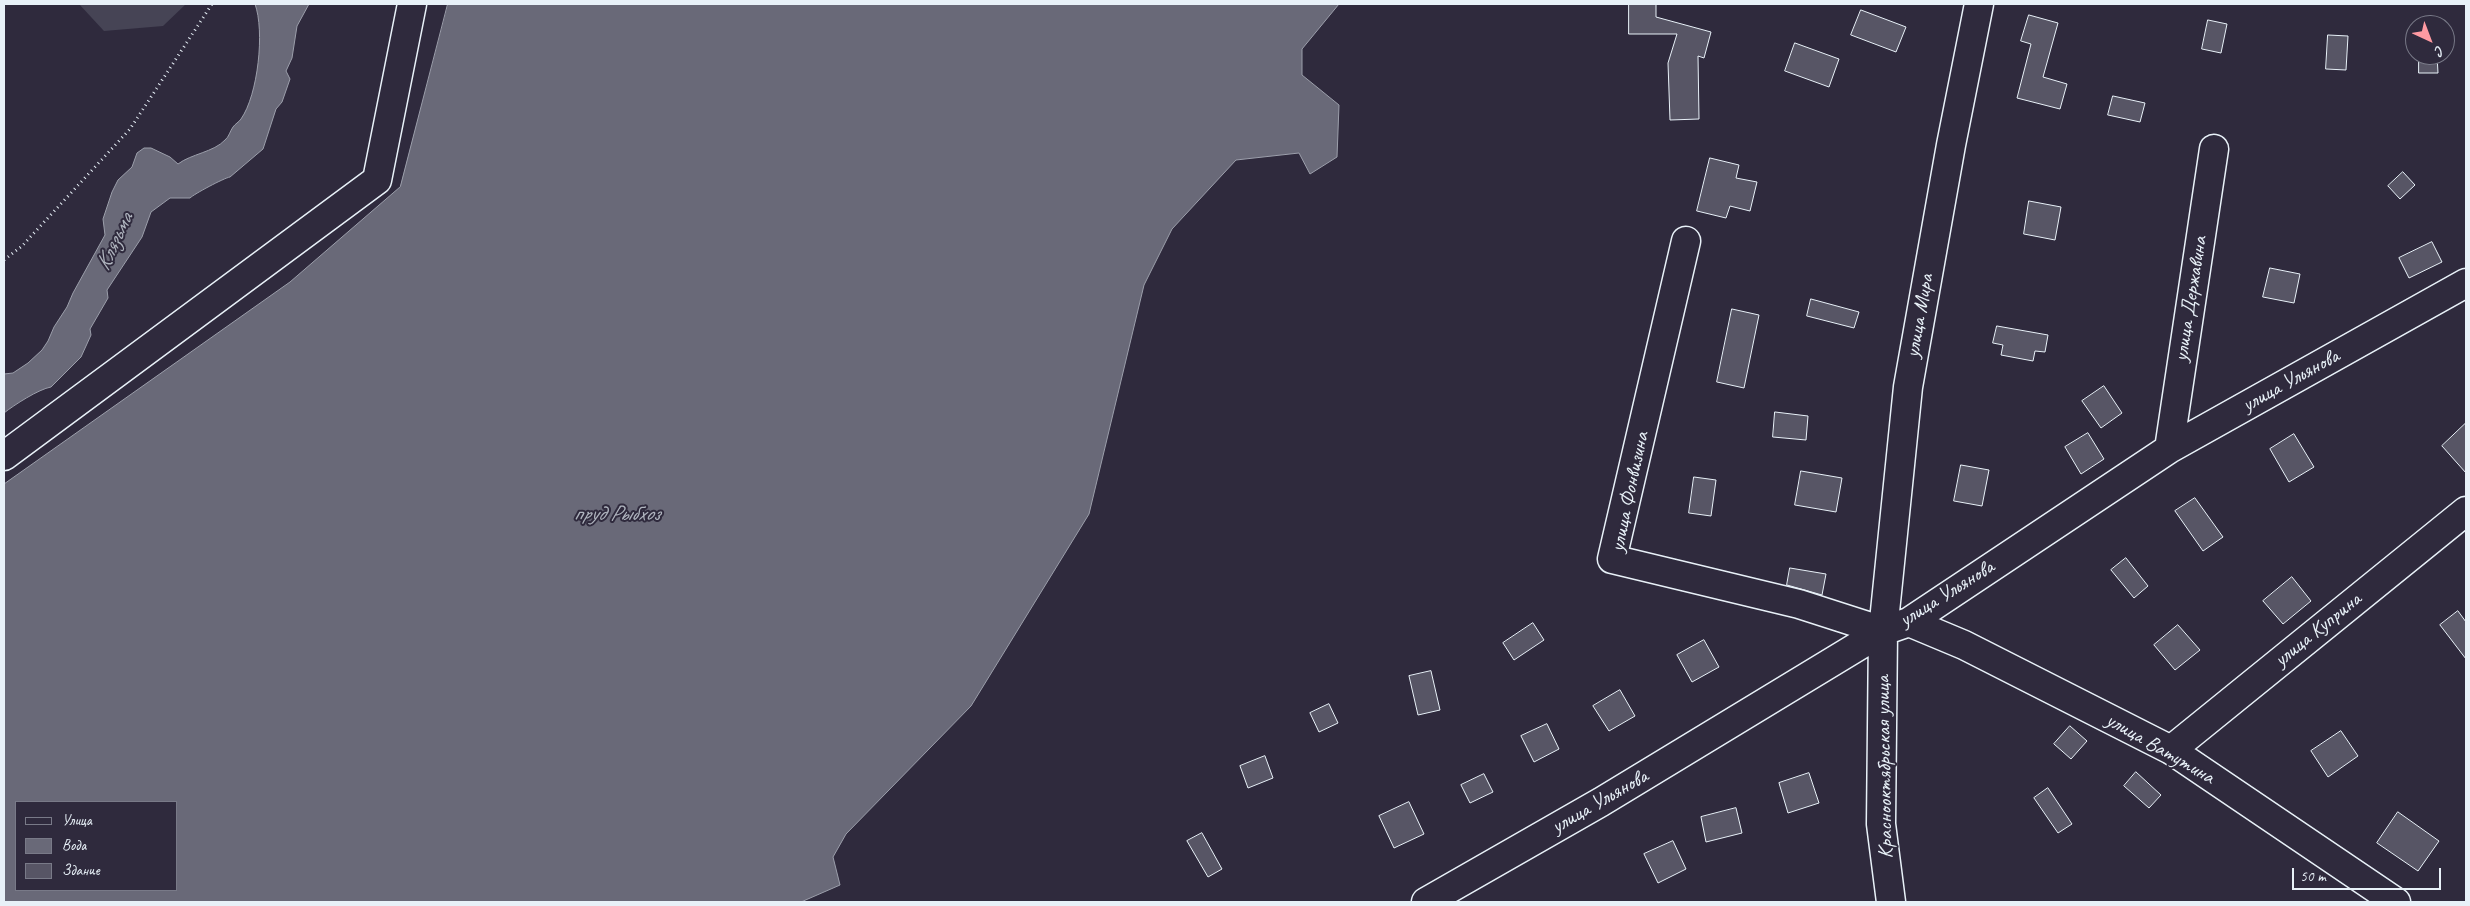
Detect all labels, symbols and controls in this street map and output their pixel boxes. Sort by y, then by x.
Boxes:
north arrow [2405,15,2455,65]
text: С [2432,42,2448,59]
water label: Клязьма [90,209,140,275]
street label: улица Державина [2169,235,2213,363]
street label: улица Мира [1900,272,1940,360]
street label: улица Ульянова [2238,344,2344,418]
street label: улица Фонвизина [1605,430,1655,554]
water label: пруд Рыбхоз [573,501,659,527]
street label: улица Ульянова [1895,555,1999,633]
street label: улица Куприна [2269,587,2367,673]
street label: Краснооктябрьская улица [1871,675,1899,859]
street label: улица Ватутина [2101,708,2219,790]
street label: улица Ульянова [1547,764,1653,840]
legend [15,801,178,891]
text: Улица [62,811,92,830]
text: Вода [62,836,86,855]
scale bar [2295,858,2444,890]
text: Здание [62,861,100,880]
text: 50 m [2300,867,2326,886]

